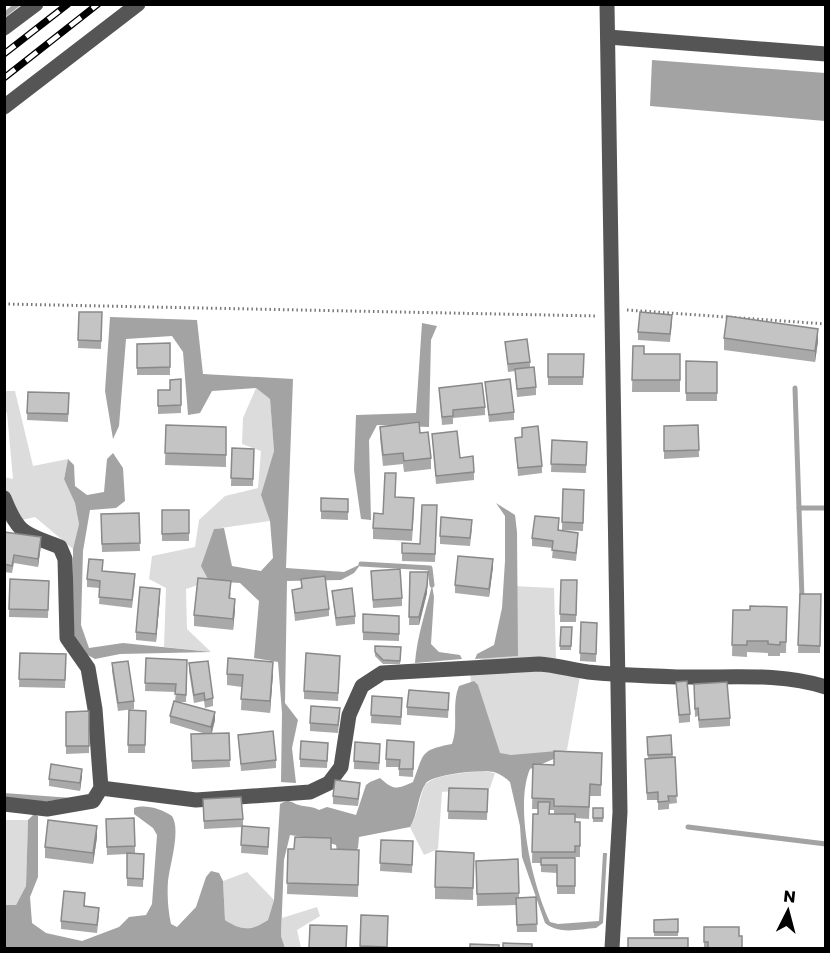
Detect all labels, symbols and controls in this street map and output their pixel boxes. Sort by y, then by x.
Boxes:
north arrow [758,881,818,941]
text: N [782,885,797,909]

